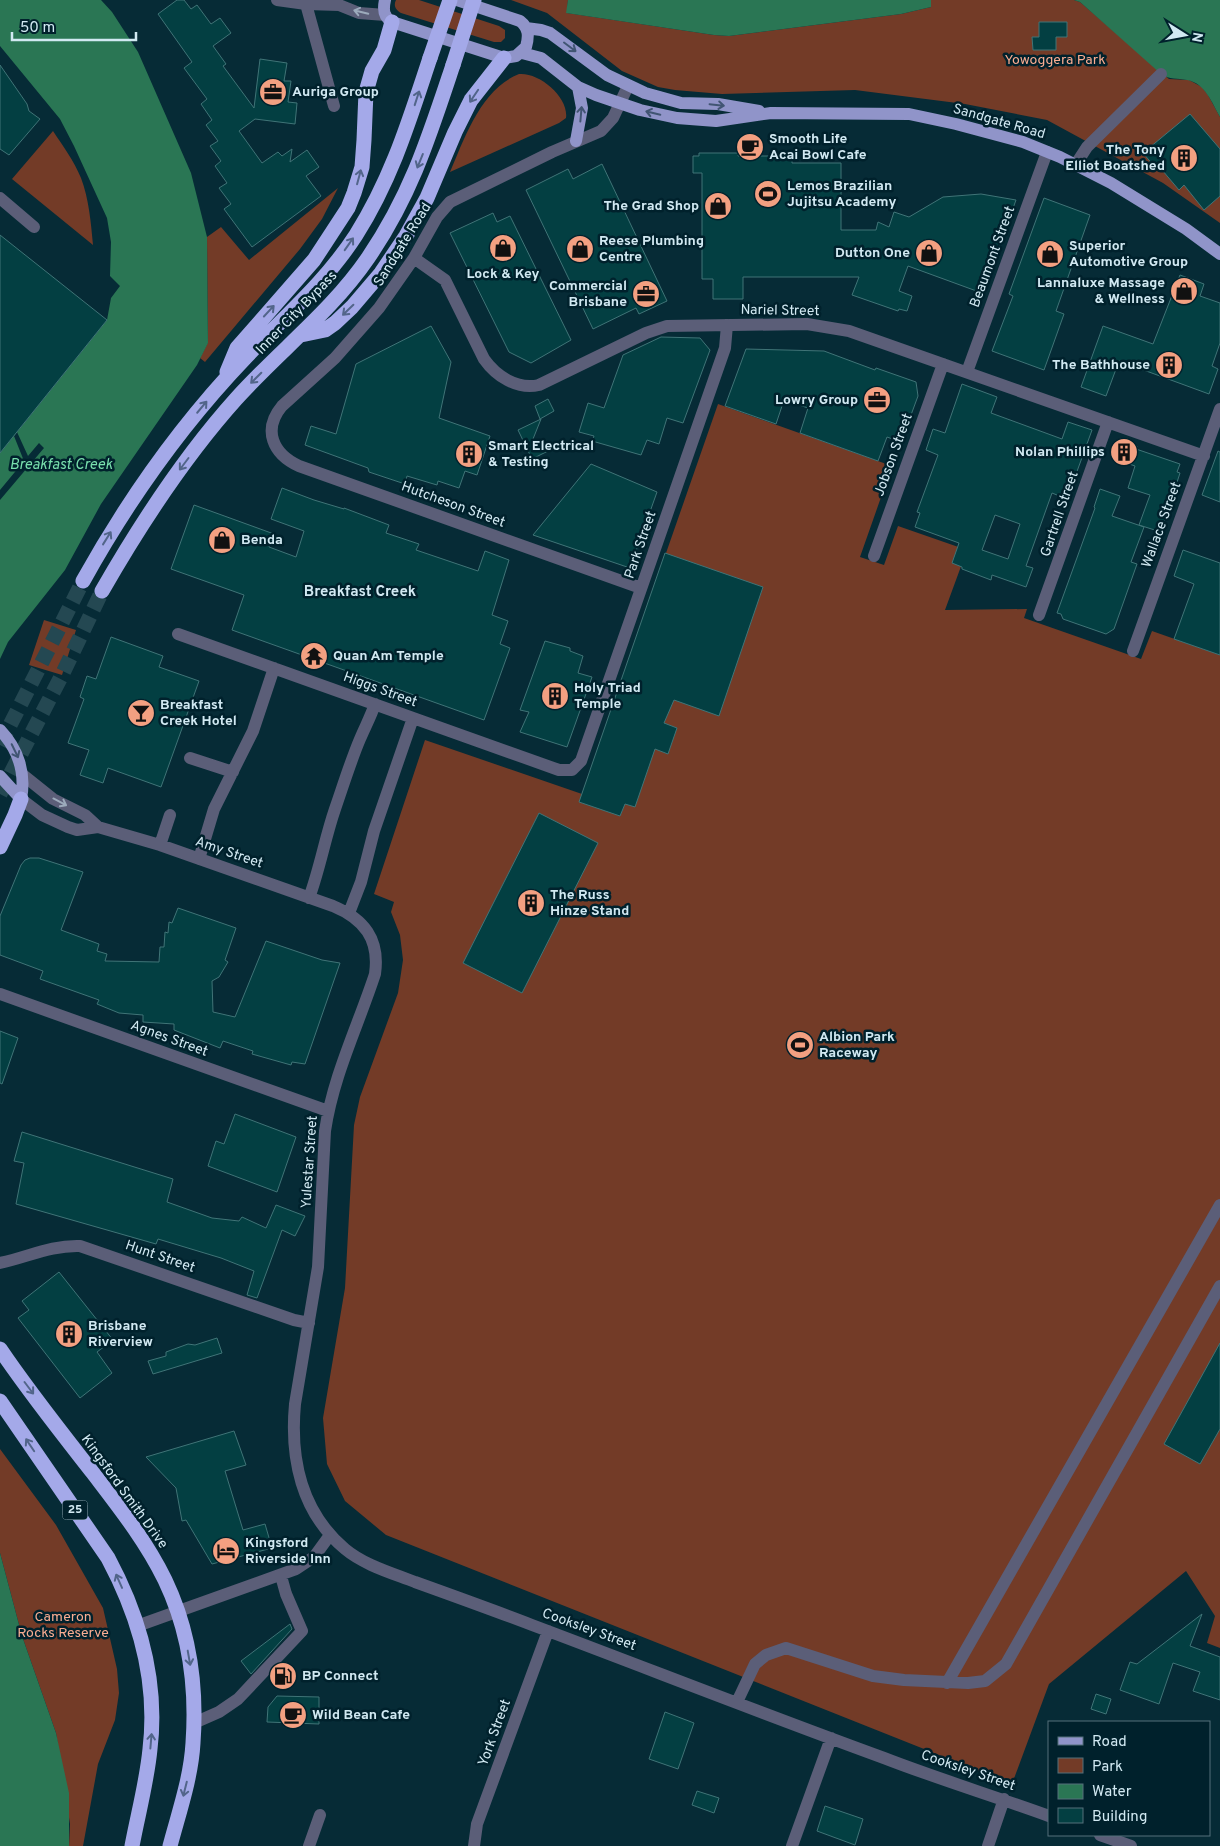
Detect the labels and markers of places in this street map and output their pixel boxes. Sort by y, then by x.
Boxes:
office icon: Auriga Group [258,77,288,107]
place label: Auriga Group [292,84,379,101]
place label: Smooth Life Acai Bowl Cafe [769,131,867,164]
cafe icon: Smooth Life Acai Bowl Cafe [735,132,765,162]
place label: The Tony Elliot Boatshed [1065,142,1165,175]
building icon: The Tony Elliot Boatshed [1169,143,1199,173]
place label: Lemos Brazilian Jujitsu Academy [787,178,896,211]
sports icon: Lemos Brazilian Jujitsu Academy [753,179,783,209]
shop icon: The Grad Shop [703,191,733,221]
place label: The Grad Shop [603,198,699,215]
shop icon: Lock & Key [488,233,518,263]
place label: Reese Plumbing Centre [599,233,704,266]
shop icon: Reese Plumbing Centre [565,234,595,264]
shop icon: Dutton One [914,238,944,268]
place label: Superior Automotive Group [1069,238,1188,271]
shop icon: Superior Automotive Group [1035,239,1065,269]
place label: Dutton One [835,245,910,262]
place label: Lock & Key [466,266,540,283]
place label: Lannaluxe Massage & Wellness [1037,275,1165,308]
shop icon: Lannaluxe Massage & Wellness [1169,276,1199,306]
place label: Commercial Brisbane [549,278,627,311]
office icon: Commercial Brisbane [631,279,661,309]
building icon: The Bathhouse [1154,350,1184,380]
place label: The Bathhouse [1052,357,1150,374]
office icon: Lowry Group [862,385,892,415]
place label: Lowry Group [775,392,858,409]
building icon: Nolan Phillips [1109,437,1139,467]
place label: Smart Electrical & Testing [488,438,594,471]
building icon: Smart Electrical & Testing [454,439,484,469]
place label: Nolan Phillips [1015,444,1105,461]
shop icon: Benda [207,525,237,555]
place label: Benda [241,532,283,549]
temple icon: Quan Am Temple [299,641,329,671]
place label: Quan Am Temple [333,648,444,665]
place label: Holy Triad Temple [574,680,641,713]
building icon: Holy Triad Temple [540,681,570,711]
place label: Breakfast Creek Hotel [160,697,237,730]
bar icon: Breakfast Creek Hotel [126,698,156,728]
place label: The Russ Hinze Stand [550,887,629,920]
building icon: The Russ Hinze Stand [516,888,546,918]
place label: Albion Park Raceway [819,1029,895,1062]
sports icon: Albion Park Raceway [785,1030,815,1060]
place label: Brisbane Riverview [88,1318,153,1351]
building icon: Brisbane Riverview [54,1319,84,1349]
place label: Kingsford Riverside Inn [245,1535,331,1568]
hotel icon: Kingsford Riverside Inn [211,1536,241,1566]
fuel station icon: BP Connect [268,1661,298,1691]
place label: BP Connect [302,1668,379,1685]
cafe icon: Wild Bean Cafe [278,1700,308,1730]
place label: Wild Bean Cafe [312,1707,410,1724]

